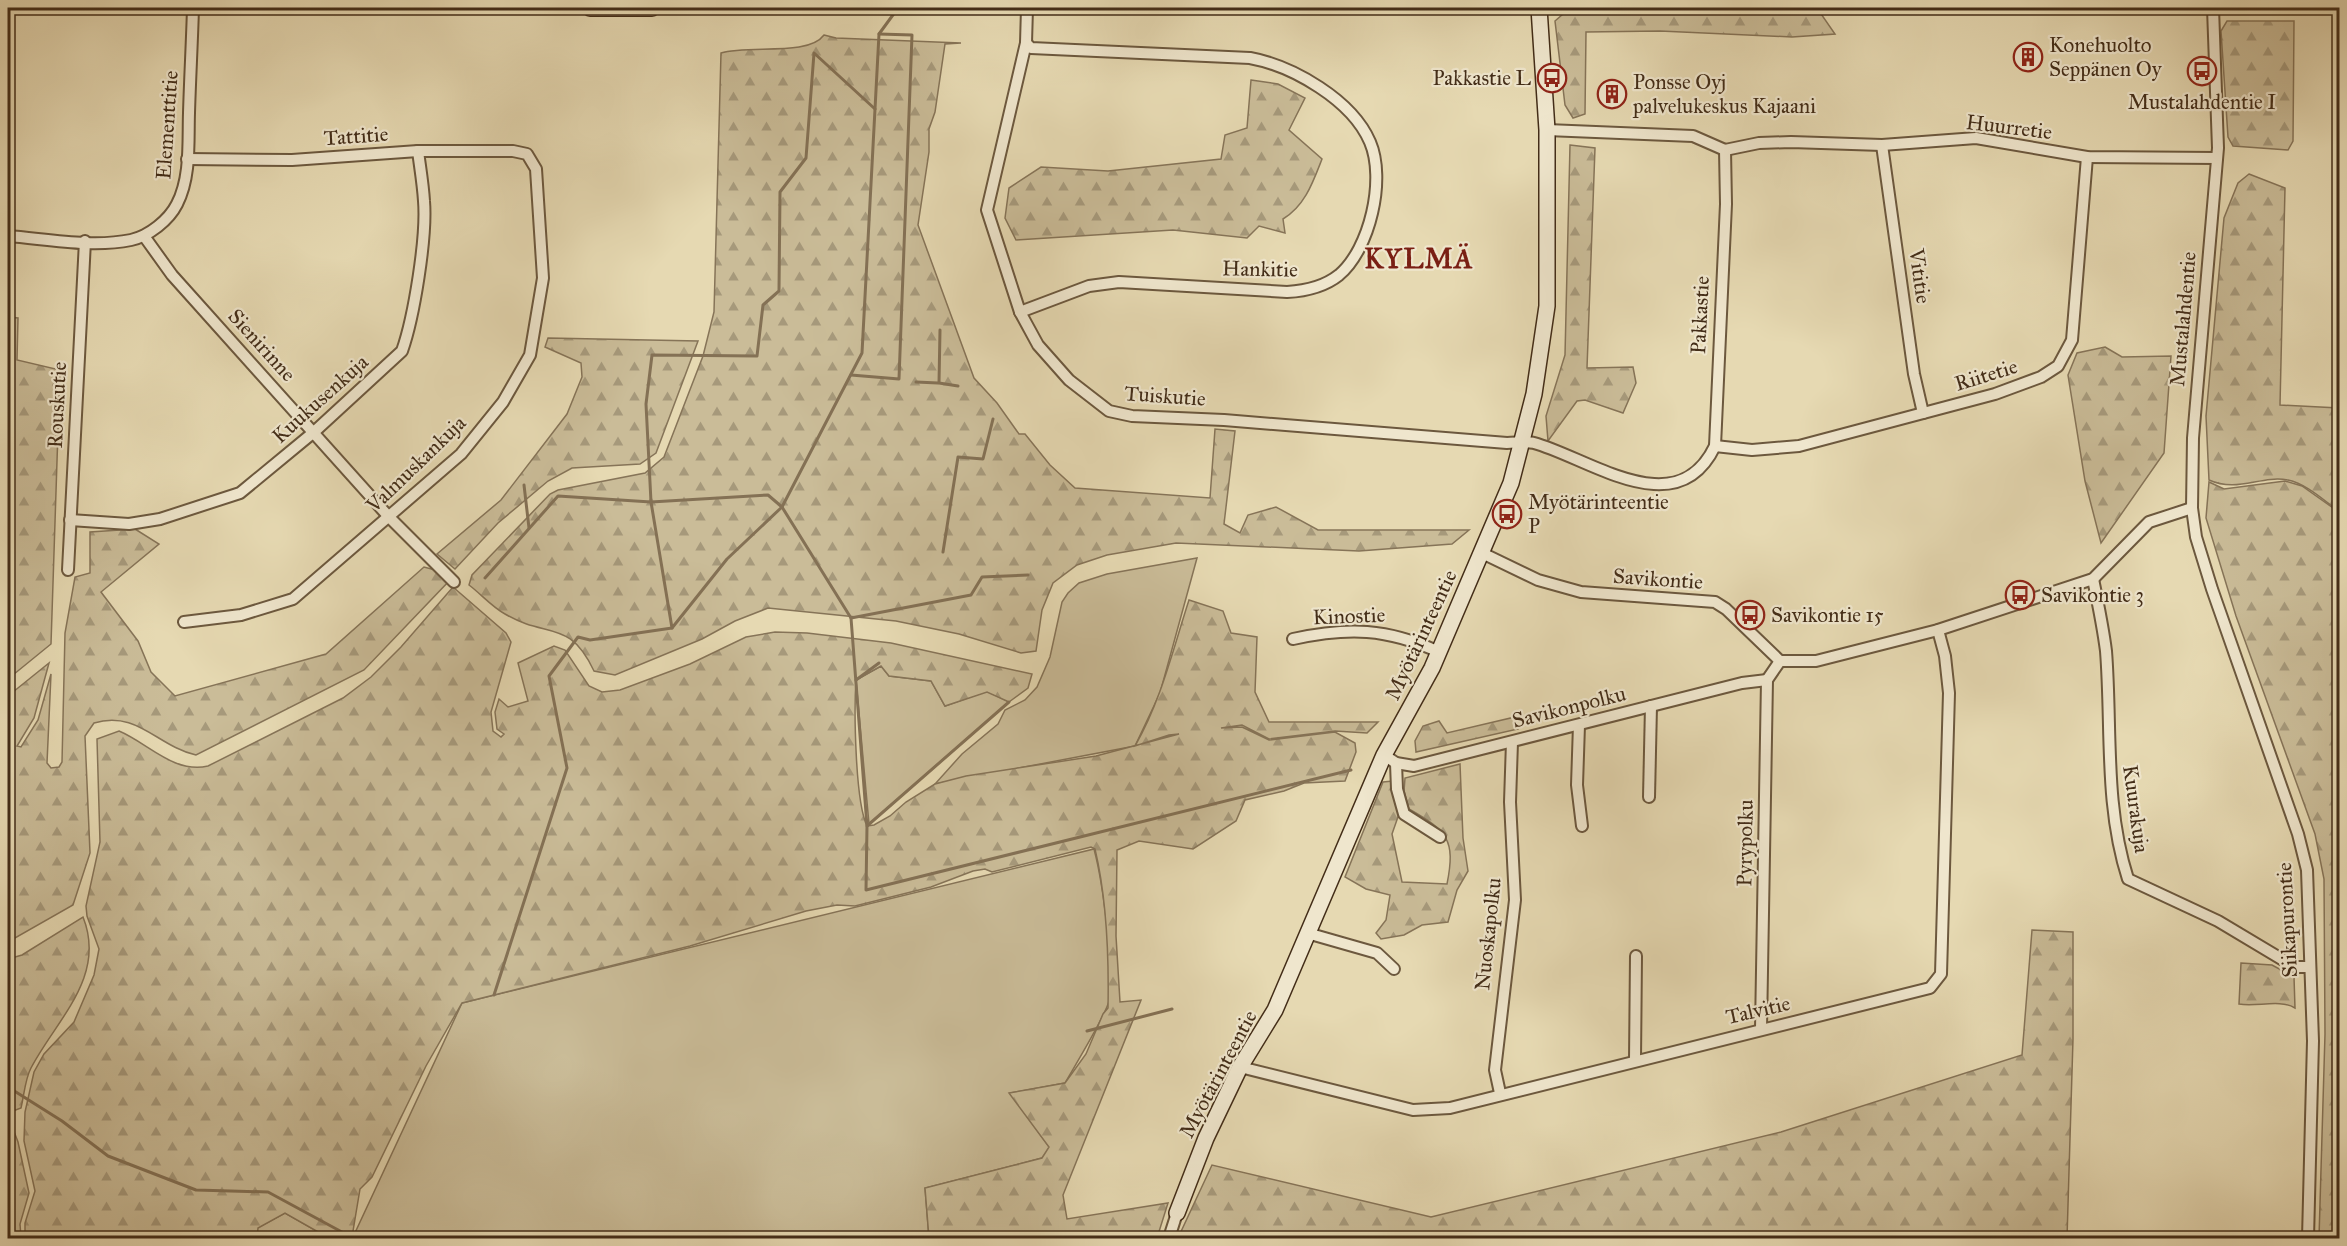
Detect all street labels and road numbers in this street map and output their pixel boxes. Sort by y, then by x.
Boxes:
street label: Elementtitie [150,69,184,180]
street label: Huurretie [1964,109,2054,145]
street label: Tattitie [323,121,389,151]
street label: Vititie [1903,246,1937,305]
street label: Mustalahdentie [2164,250,2202,387]
street label: Hankitie [1222,255,1298,283]
street label: Pakkastie [1685,275,1715,355]
street label: Sienirinne [223,303,302,387]
street label: Kuukusenkuja [267,349,374,449]
street label: Riitetie [1951,353,2021,397]
street label: Rouskutie [42,361,72,449]
street label: Tuiskutie [1123,380,1207,412]
street label: Valmuskankuja [360,410,471,519]
street label: Savikontie [1612,563,1704,595]
street label: Myötärinteentie [1379,565,1463,704]
street label: Kinostie [1312,602,1386,630]
street label: Savikonpolku [1510,680,1628,734]
street label: Kuurakuja [2117,763,2155,855]
street label: Pyrypolku [1731,799,1759,887]
street label: Siikapurontie [2271,861,2303,978]
street label: Nuoskapolku [1469,876,1507,992]
street label: Talvitie [1723,990,1793,1030]
street label: Myötärinteentie [1173,1006,1263,1142]

